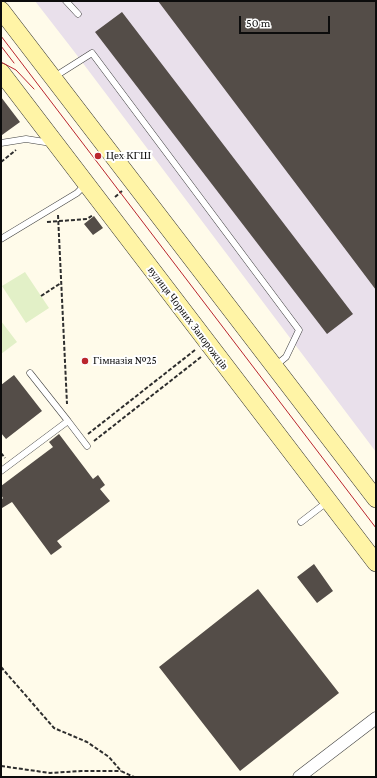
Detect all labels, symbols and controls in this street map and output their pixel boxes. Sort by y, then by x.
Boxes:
scale bar [241,8,332,34]
text: 50 m [246,16,270,30]
place label: Цех КГШ [106,149,151,163]
marker: Цех КГШ [93,151,103,161]
street label: вулиця Чорних Запорожців [145,264,231,372]
place label: Гімназія №25 [93,354,157,368]
marker: Гімназія №25 [80,356,90,366]

